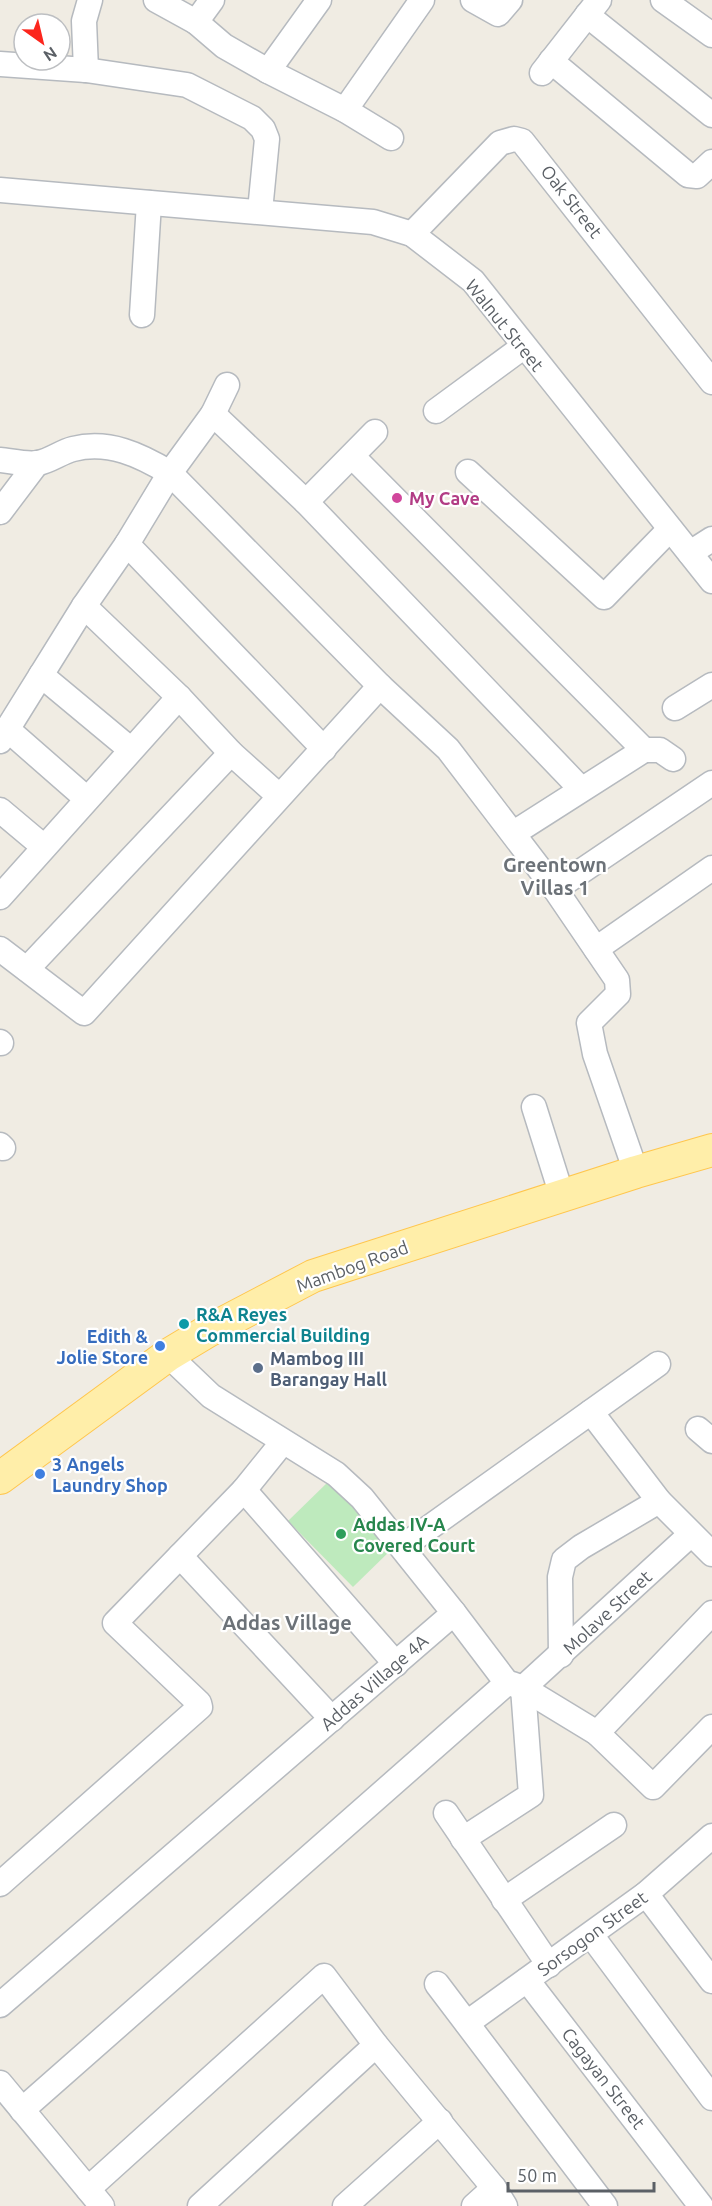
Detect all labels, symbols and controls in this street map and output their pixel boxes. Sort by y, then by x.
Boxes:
north arrow [12,12,72,72]
text: N [40,44,60,65]
street label: Oak Street [537,161,607,241]
street label: Walnut Street [462,275,548,375]
place label: My Cave [409,488,480,508]
marker: My Cave [390,491,404,505]
district label: Greentown Villas 1 [503,853,607,899]
street label: Mambog Road [293,1237,411,1295]
place label: R&A Reyes Commercial Building [196,1304,370,1345]
marker: R&A Reyes Commercial Building [177,1317,191,1331]
place label: Edith & Jolie Store [57,1326,149,1367]
marker: Edith & Jolie Store [153,1339,167,1353]
place label: Mambog III Barangay Hall [270,1348,388,1389]
marker: Mambog III Barangay Hall [251,1361,265,1375]
place label: 3 Angels Laundry Shop [52,1454,168,1495]
marker: 3 Angels Laundry Shop [33,1467,47,1481]
place label: Addas IV-A Covered Court [353,1514,476,1555]
marker: Addas IV-A Covered Court [334,1527,348,1541]
street label: Molave Street [559,1566,655,1658]
district label: Addas Village [222,1611,352,1634]
street label: Addas Village 4A [316,1630,432,1734]
street label: Sorsogon Street [533,1887,651,1979]
street label: Cagayan Street [558,2024,650,2132]
scale bar [508,2155,654,2193]
text: 50 m [517,2165,557,2185]

